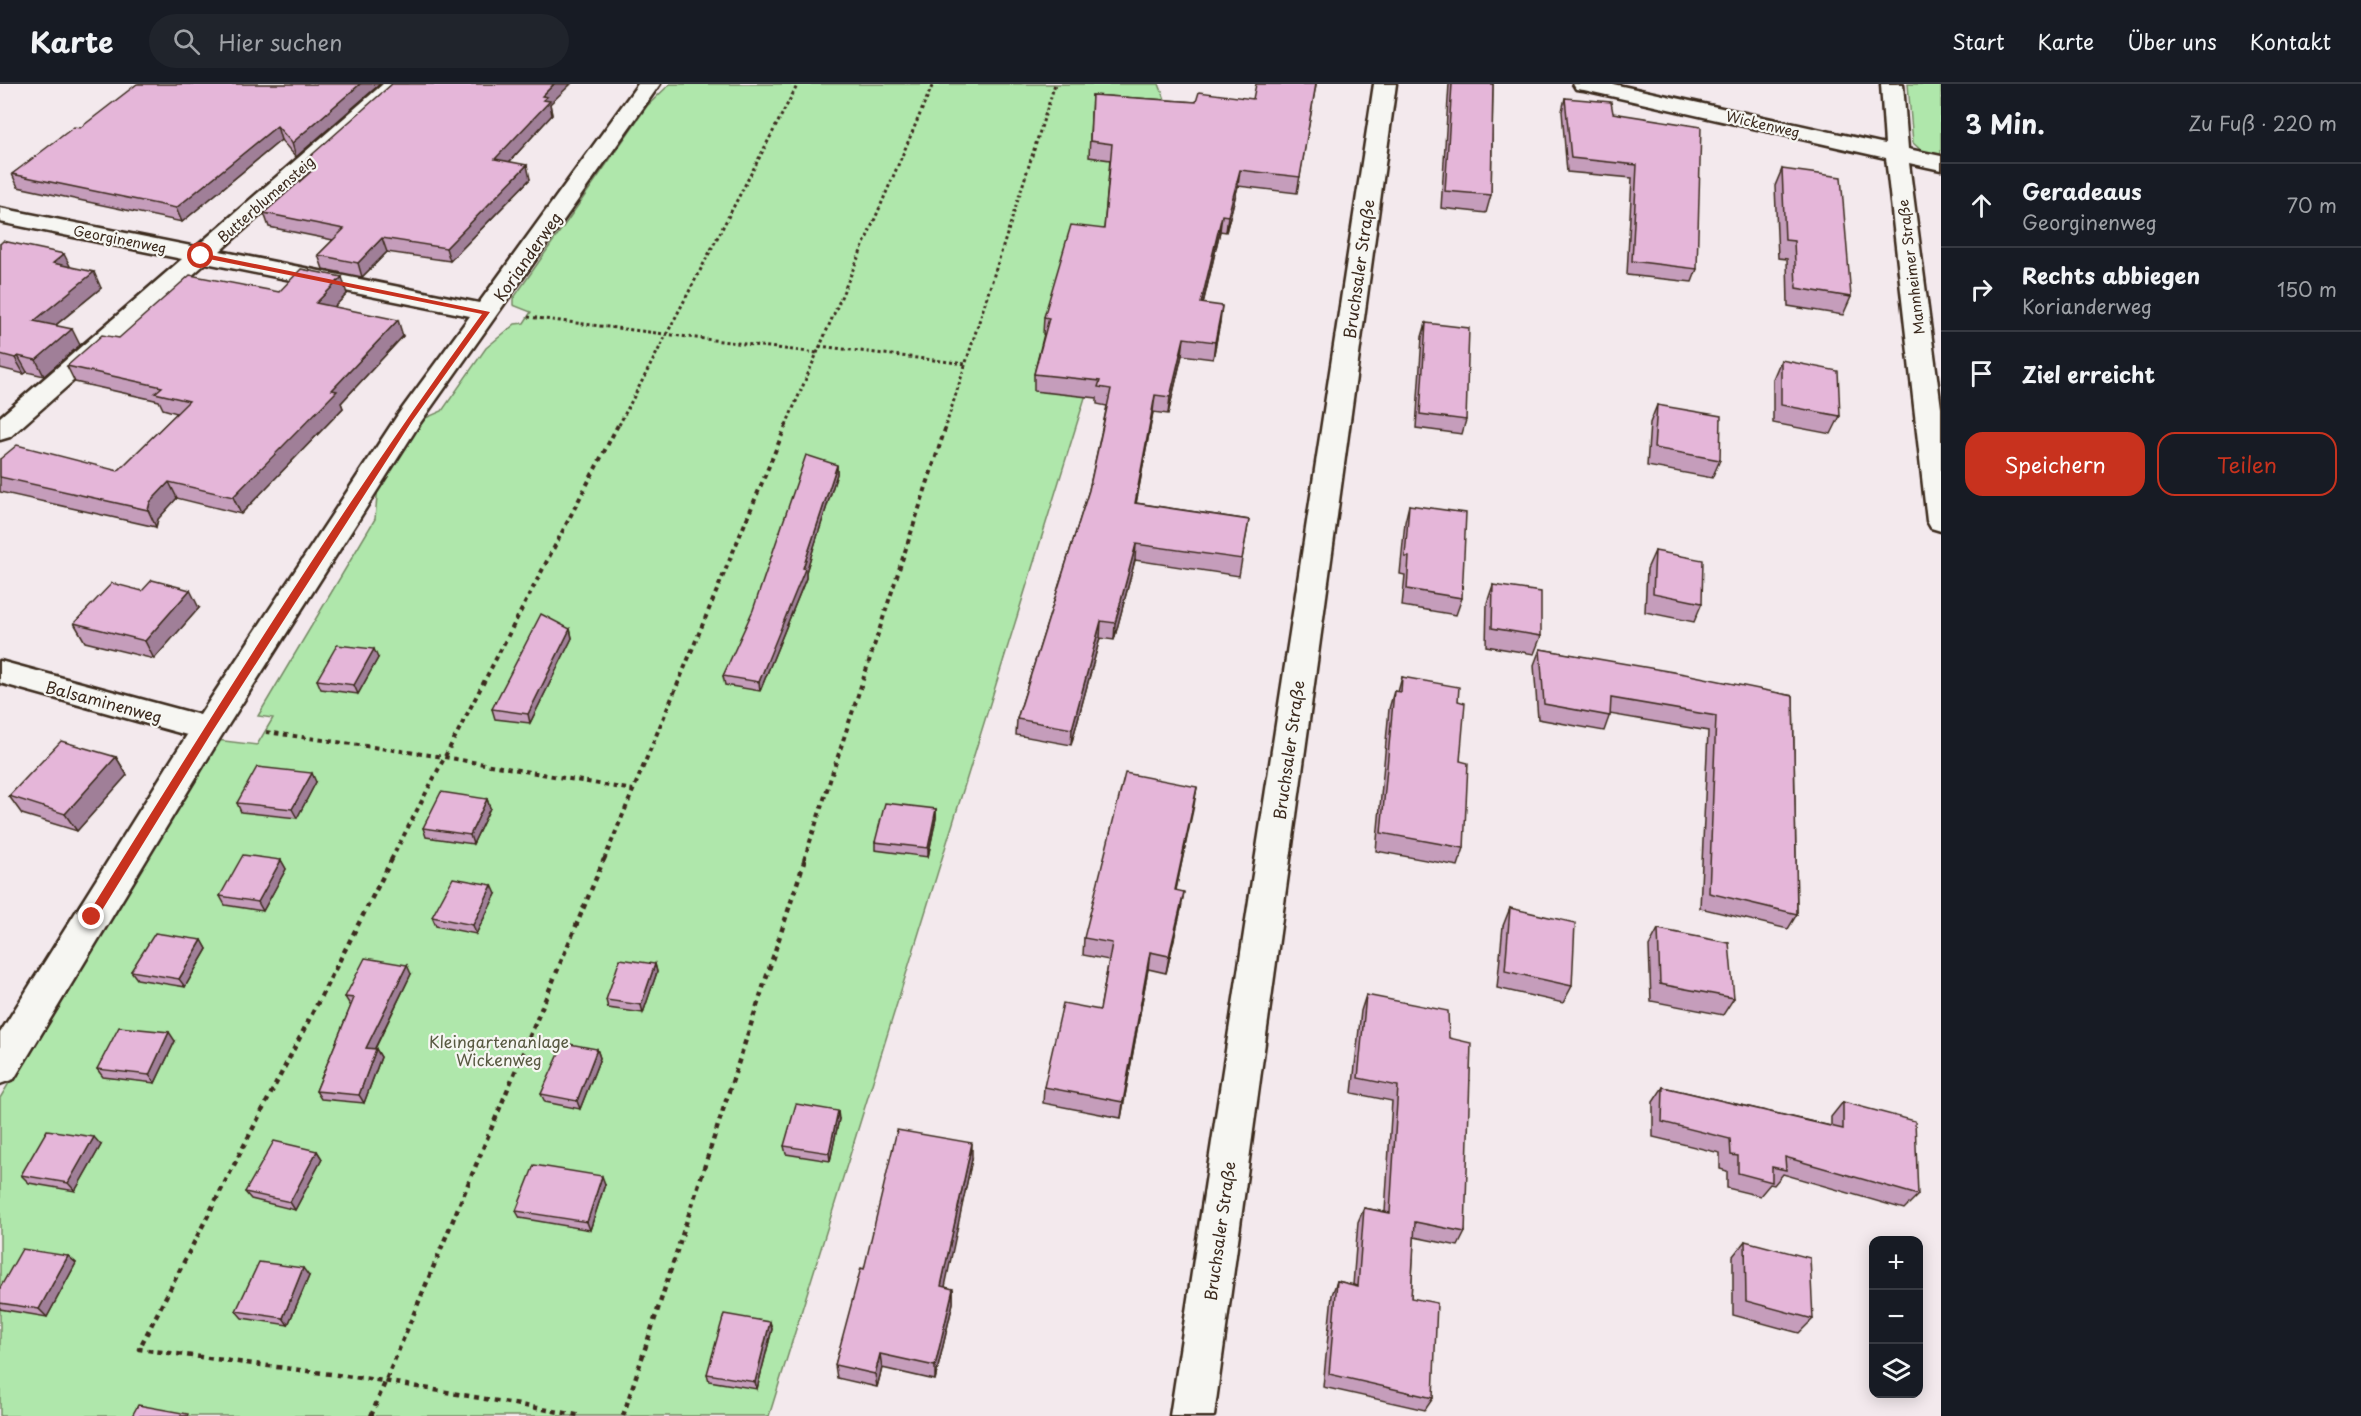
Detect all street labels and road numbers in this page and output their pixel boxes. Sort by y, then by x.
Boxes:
street label: Wickenweg [1724,105,1802,143]
street label: Butterblumensteig [213,151,319,247]
street label: Bruchsaler Straße [1336,198,1380,340]
street label: Mannheimer Straße [1892,198,1930,336]
street label: Korianderweg [487,206,567,306]
street label: Georginenweg [72,220,168,258]
street label: Balsaminenweg [43,674,165,728]
street label: Bruchsaler Straße [1266,679,1310,821]
street label: Bruchsaler Straße [1197,1160,1241,1302]

